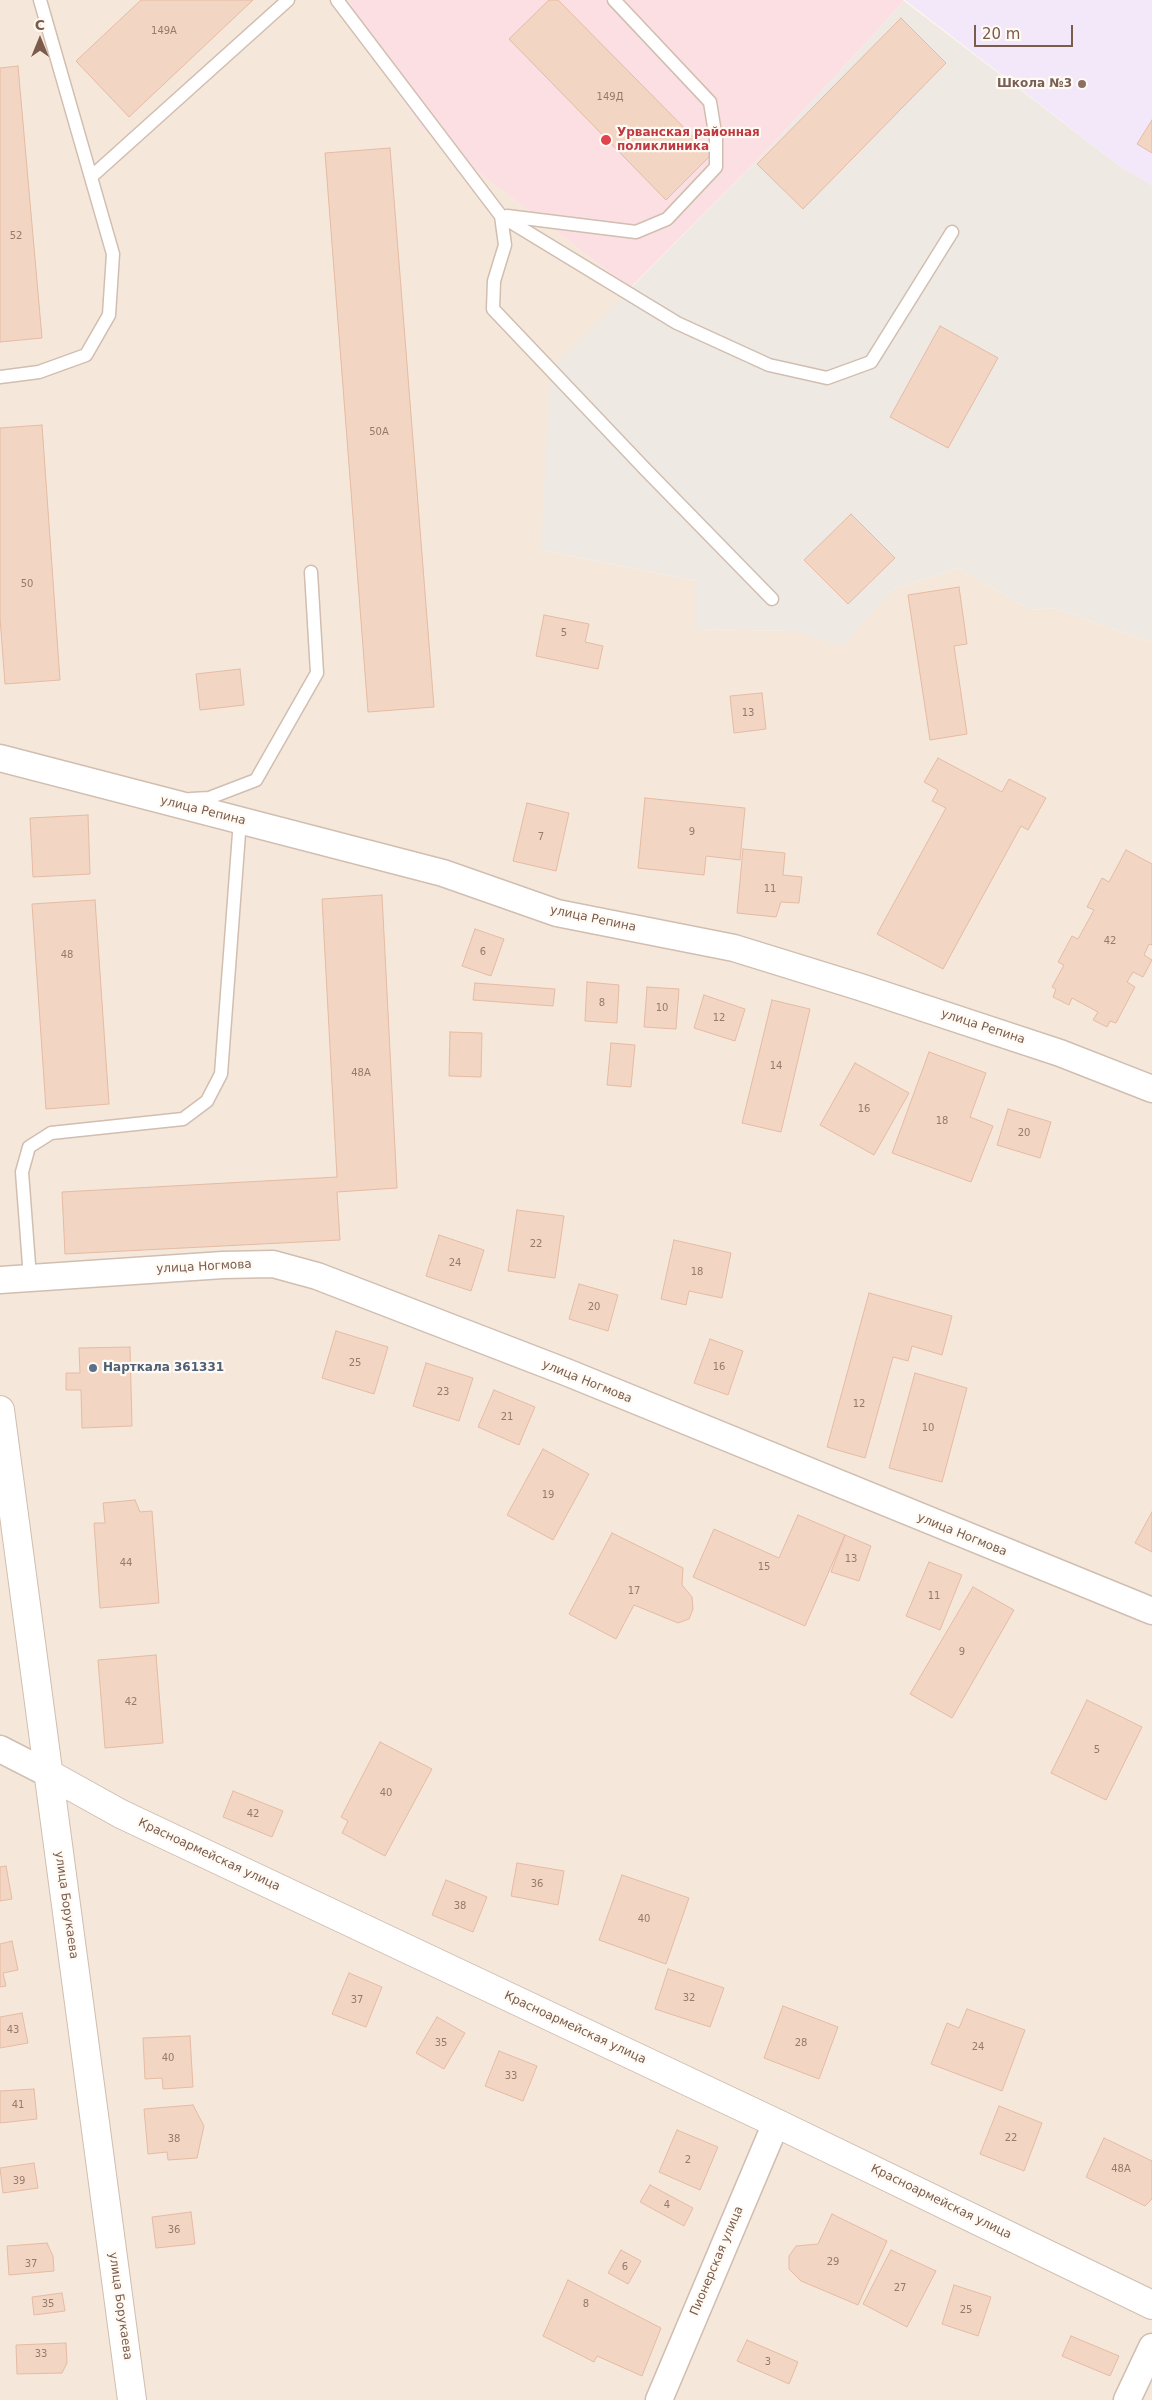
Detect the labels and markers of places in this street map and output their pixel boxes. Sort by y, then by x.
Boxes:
place label: Школа №3 [997,77,1072,91]
marker: Школа №3 [1076,78,1088,90]
place label: Урванская районная поликлиника [617,126,760,154]
marker: Урванская районная поликлиника [599,133,613,147]
place label: Нарткала 361331 [103,1361,224,1375]
marker: Нарткала 361331 [87,1362,99,1374]

